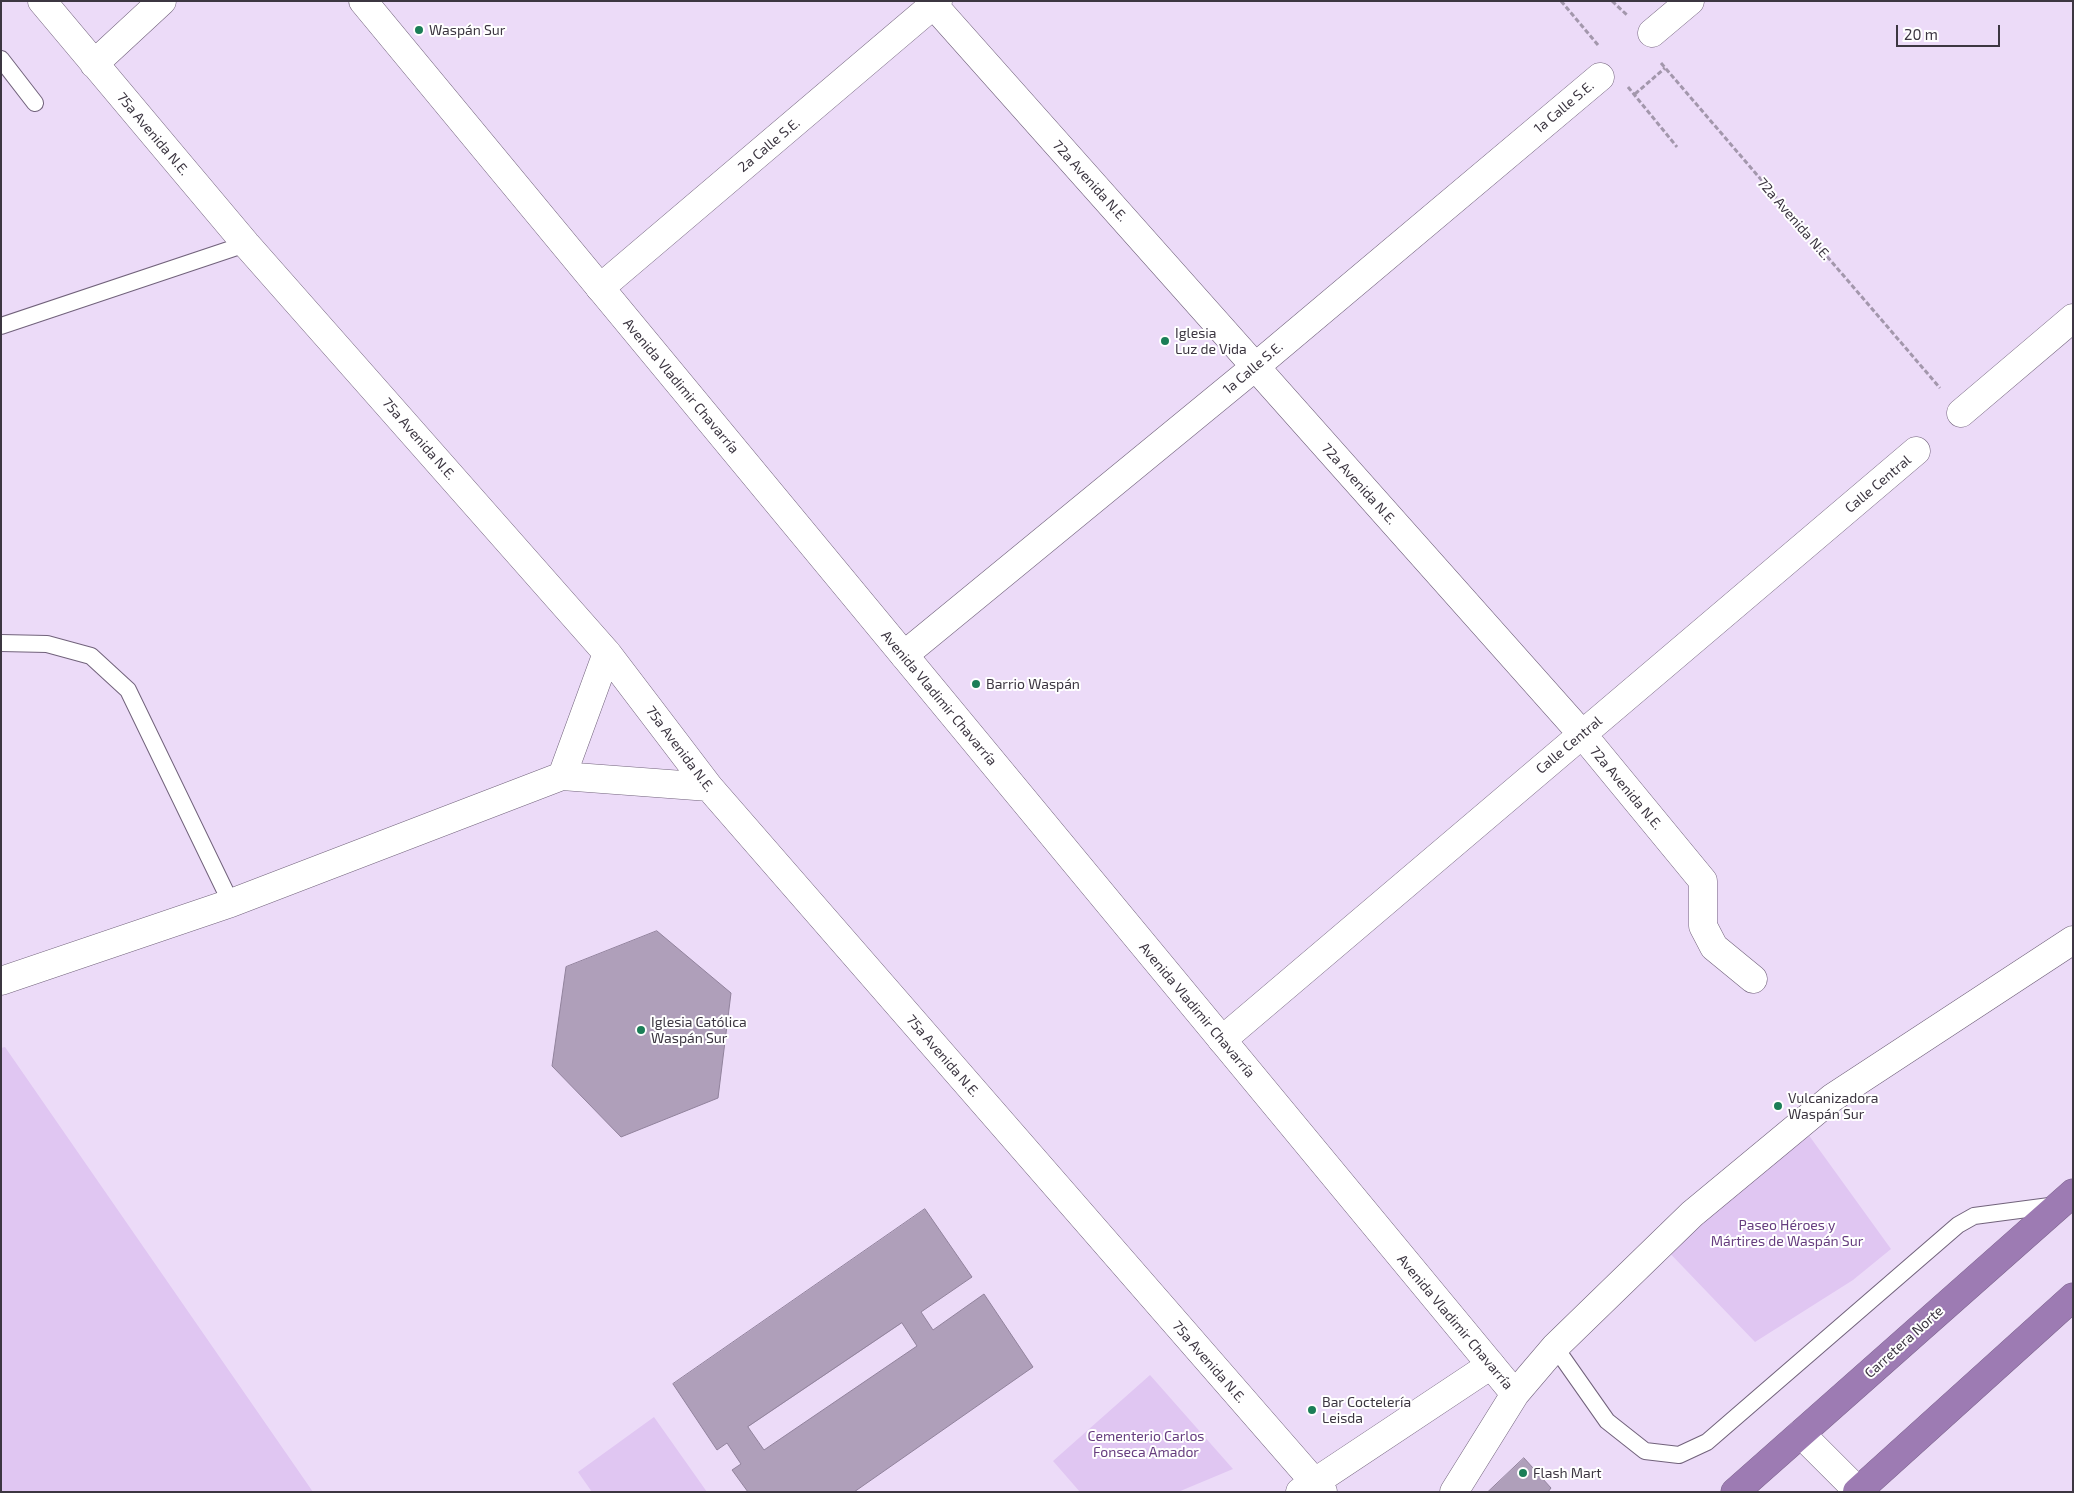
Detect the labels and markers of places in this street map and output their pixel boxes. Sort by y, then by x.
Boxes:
place label: Waspán Sur [429,22,505,38]
marker: Waspán Sur [413,24,425,36]
place label: Iglesia Luz de Vida [1175,325,1247,358]
marker: Iglesia Luz de Vida [1159,335,1171,347]
place label: Barrio Waspán [986,676,1080,692]
marker: Barrio Waspán [970,678,982,690]
place label: Iglesia Católica Waspán Sur [651,1014,747,1046]
marker: Iglesia Católica Waspán Sur [635,1024,647,1036]
place label: Vulcanizadora Waspán Sur [1788,1090,1879,1122]
marker: Vulcanizadora Waspán Sur [1772,1100,1784,1112]
place label: Bar Coctelería Leisda [1322,1394,1411,1426]
marker: Bar Coctelería Leisda [1306,1404,1318,1416]
place label: Flash Mart [1533,1465,1602,1481]
marker: Flash Mart [1517,1467,1529,1479]

